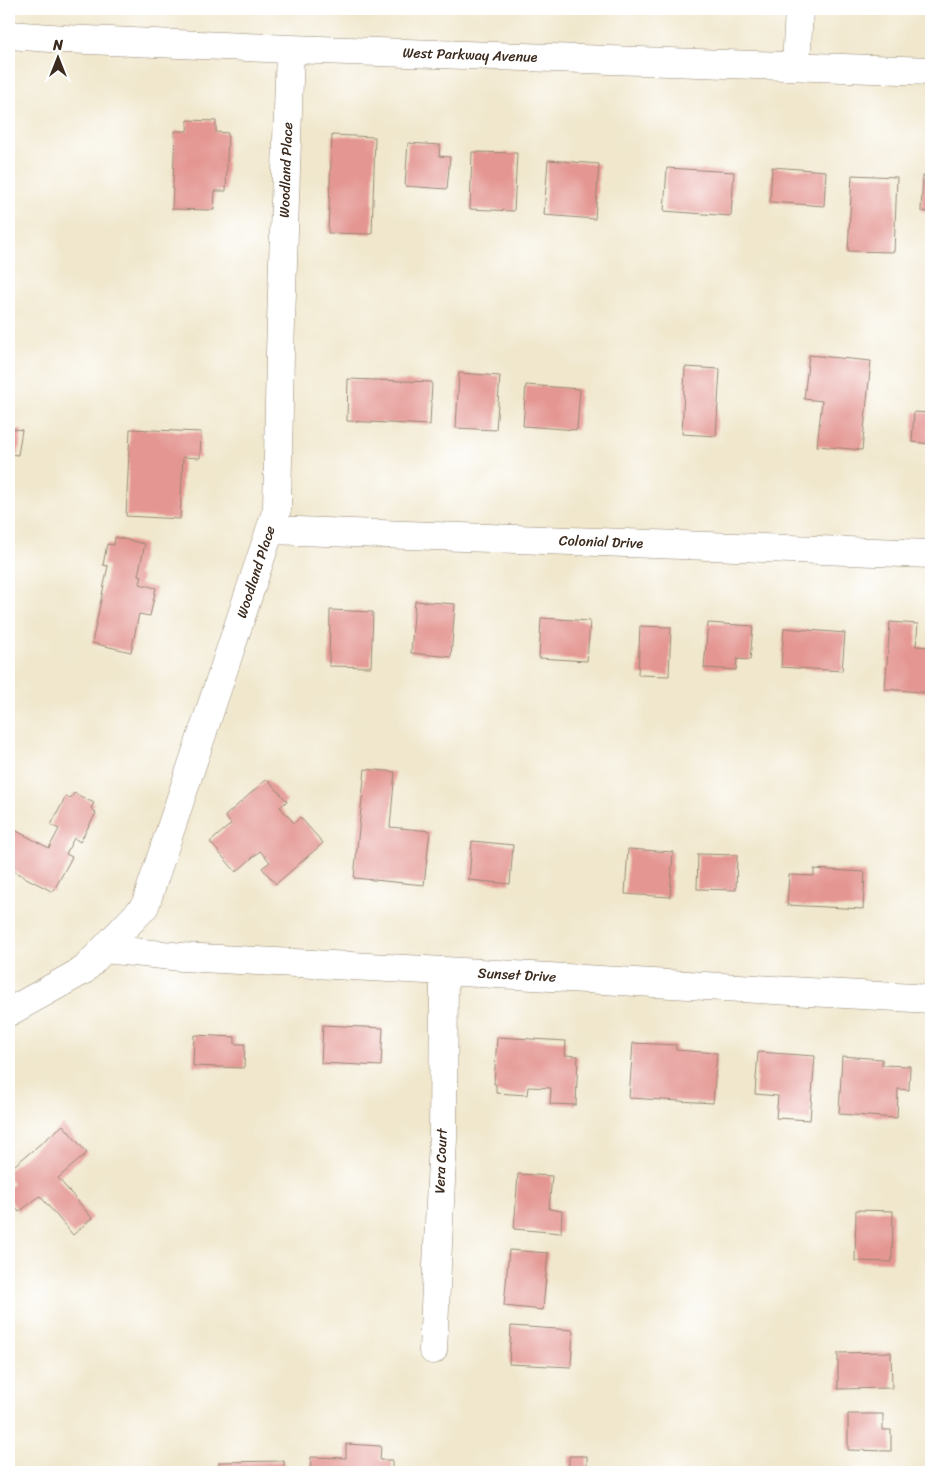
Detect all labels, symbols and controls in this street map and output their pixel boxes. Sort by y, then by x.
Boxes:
north arrow [32,32,82,82]
text: N [52,33,63,58]
street label: West Parkway Avenue [402,40,538,70]
street label: Woodland Place [272,122,300,218]
street label: Woodland Place [229,523,283,621]
street label: Colonial Drive [558,528,644,556]
street label: Sunset Drive [477,960,557,990]
street label: Vera Court [427,1127,455,1194]

